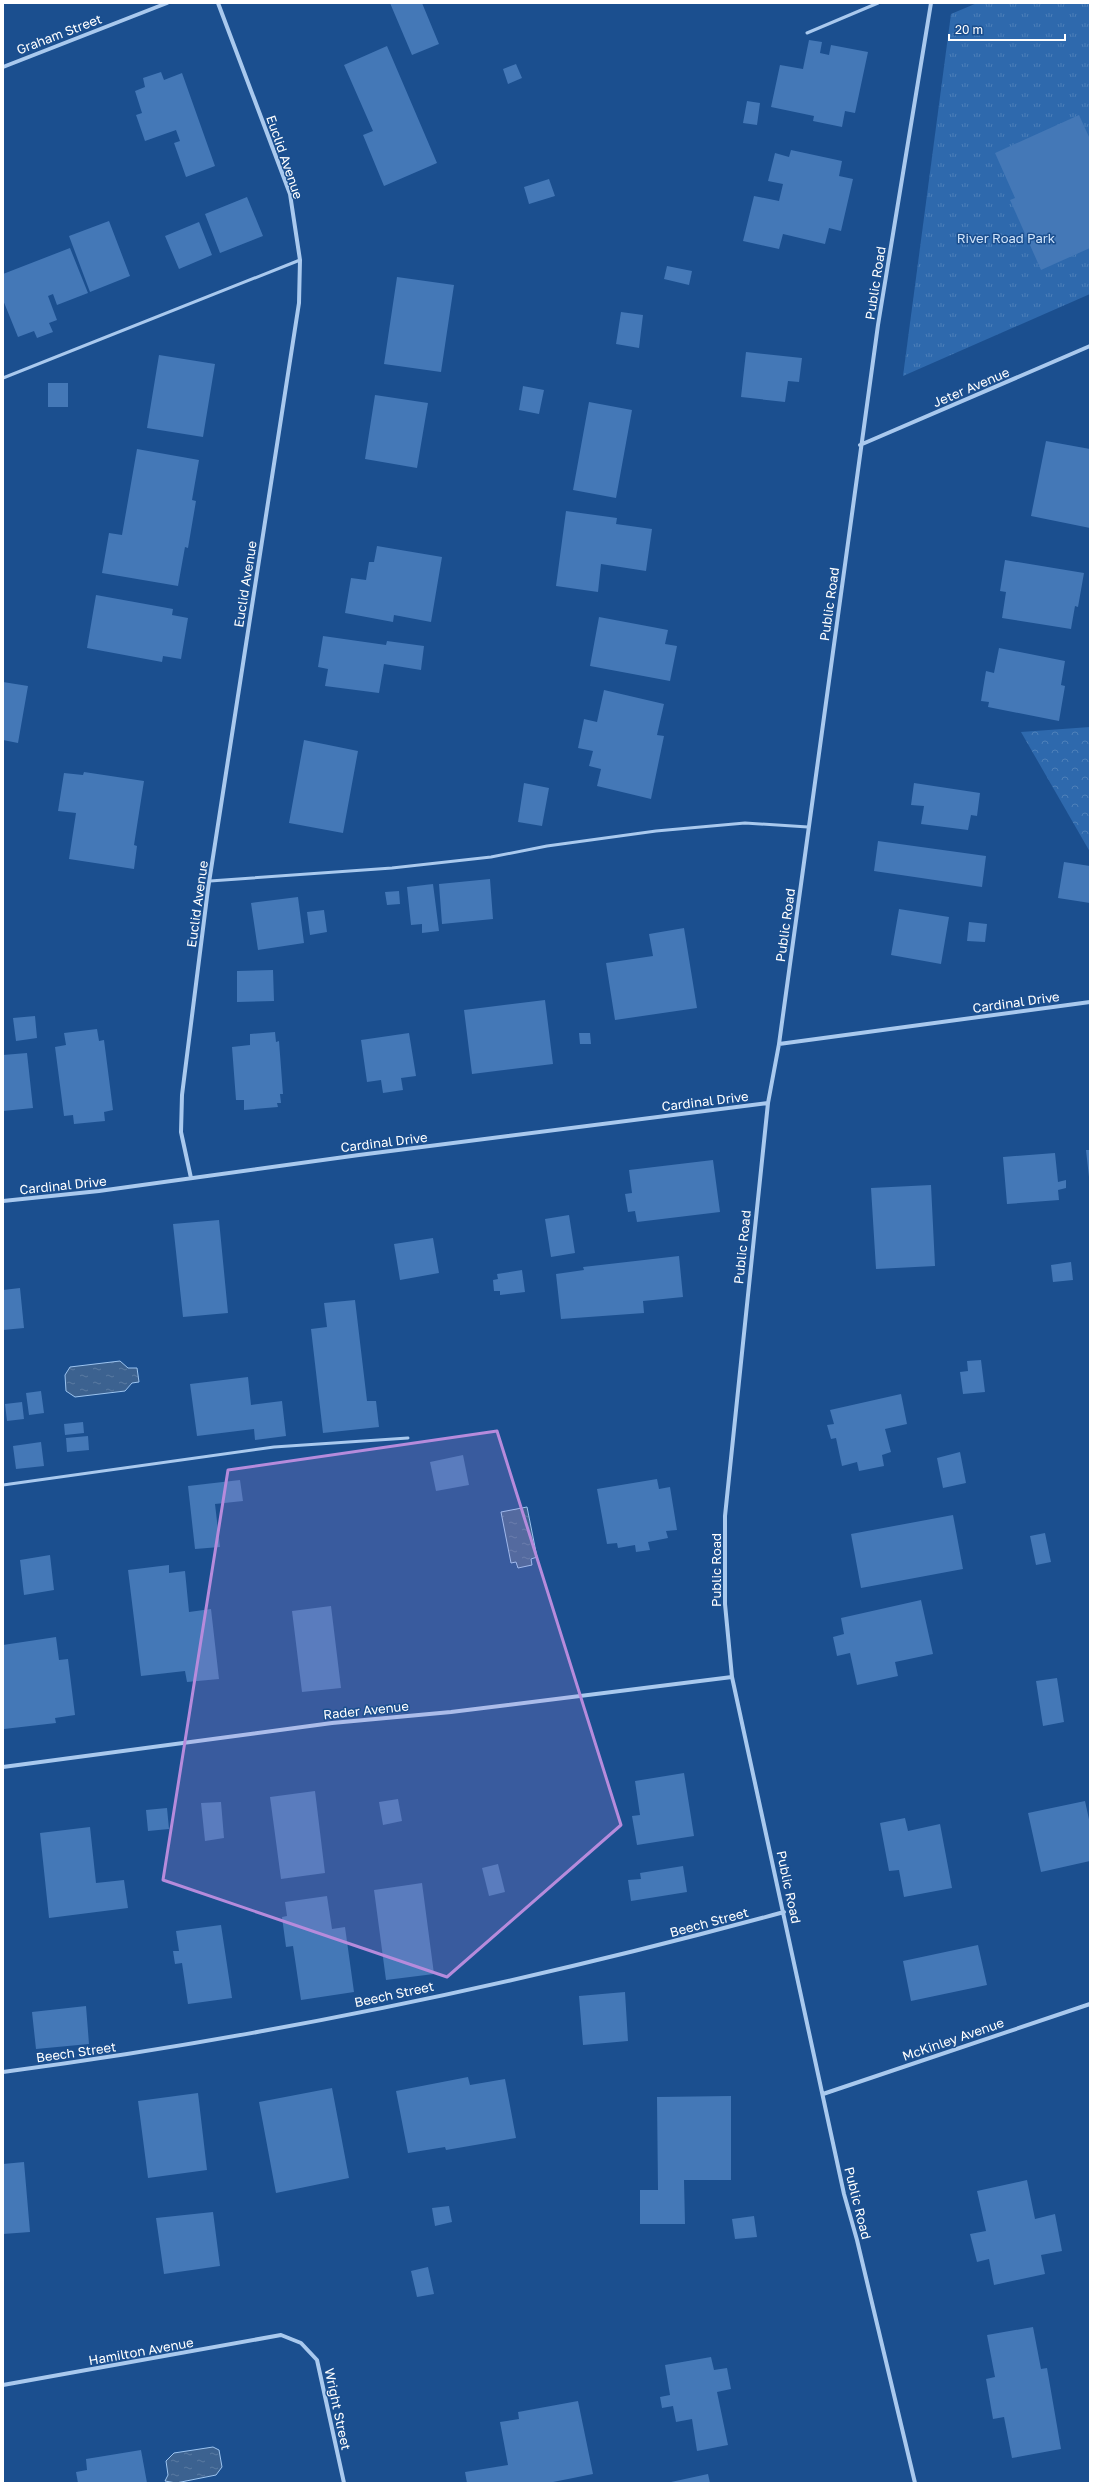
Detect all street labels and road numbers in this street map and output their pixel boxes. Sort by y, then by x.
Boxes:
street label: Graham Street [14,10,104,58]
street label: Euclid Avenue [263,113,307,201]
street label: Public Road [861,245,889,321]
street label: Jeter Avenue [930,364,1012,410]
street label: Euclid Avenue [230,539,260,629]
street label: Public Road [816,566,842,642]
street label: Euclid Avenue [183,859,211,949]
street label: Public Road [772,887,798,963]
street label: Cardinal Drive [972,988,1060,1016]
street label: Cardinal Drive [661,1088,749,1114]
street label: Cardinal Drive [340,1129,428,1155]
street label: Cardinal Drive [19,1172,107,1198]
street label: Public Road [730,1209,754,1285]
street label: Public Road [708,1533,724,1607]
street label: Rader Avenue [322,1698,410,1722]
street label: Public Road [773,1849,805,1925]
street label: Beech Street [668,1904,750,1940]
street label: Beech Street [353,1978,435,2010]
street label: McKinley Avenue [900,2014,1006,2064]
street label: Beech Street [35,2038,117,2066]
street label: Public Road [841,2165,875,2241]
street label: Hamilton Avenue [87,2334,195,2368]
street label: Wright Street [321,2366,355,2452]

